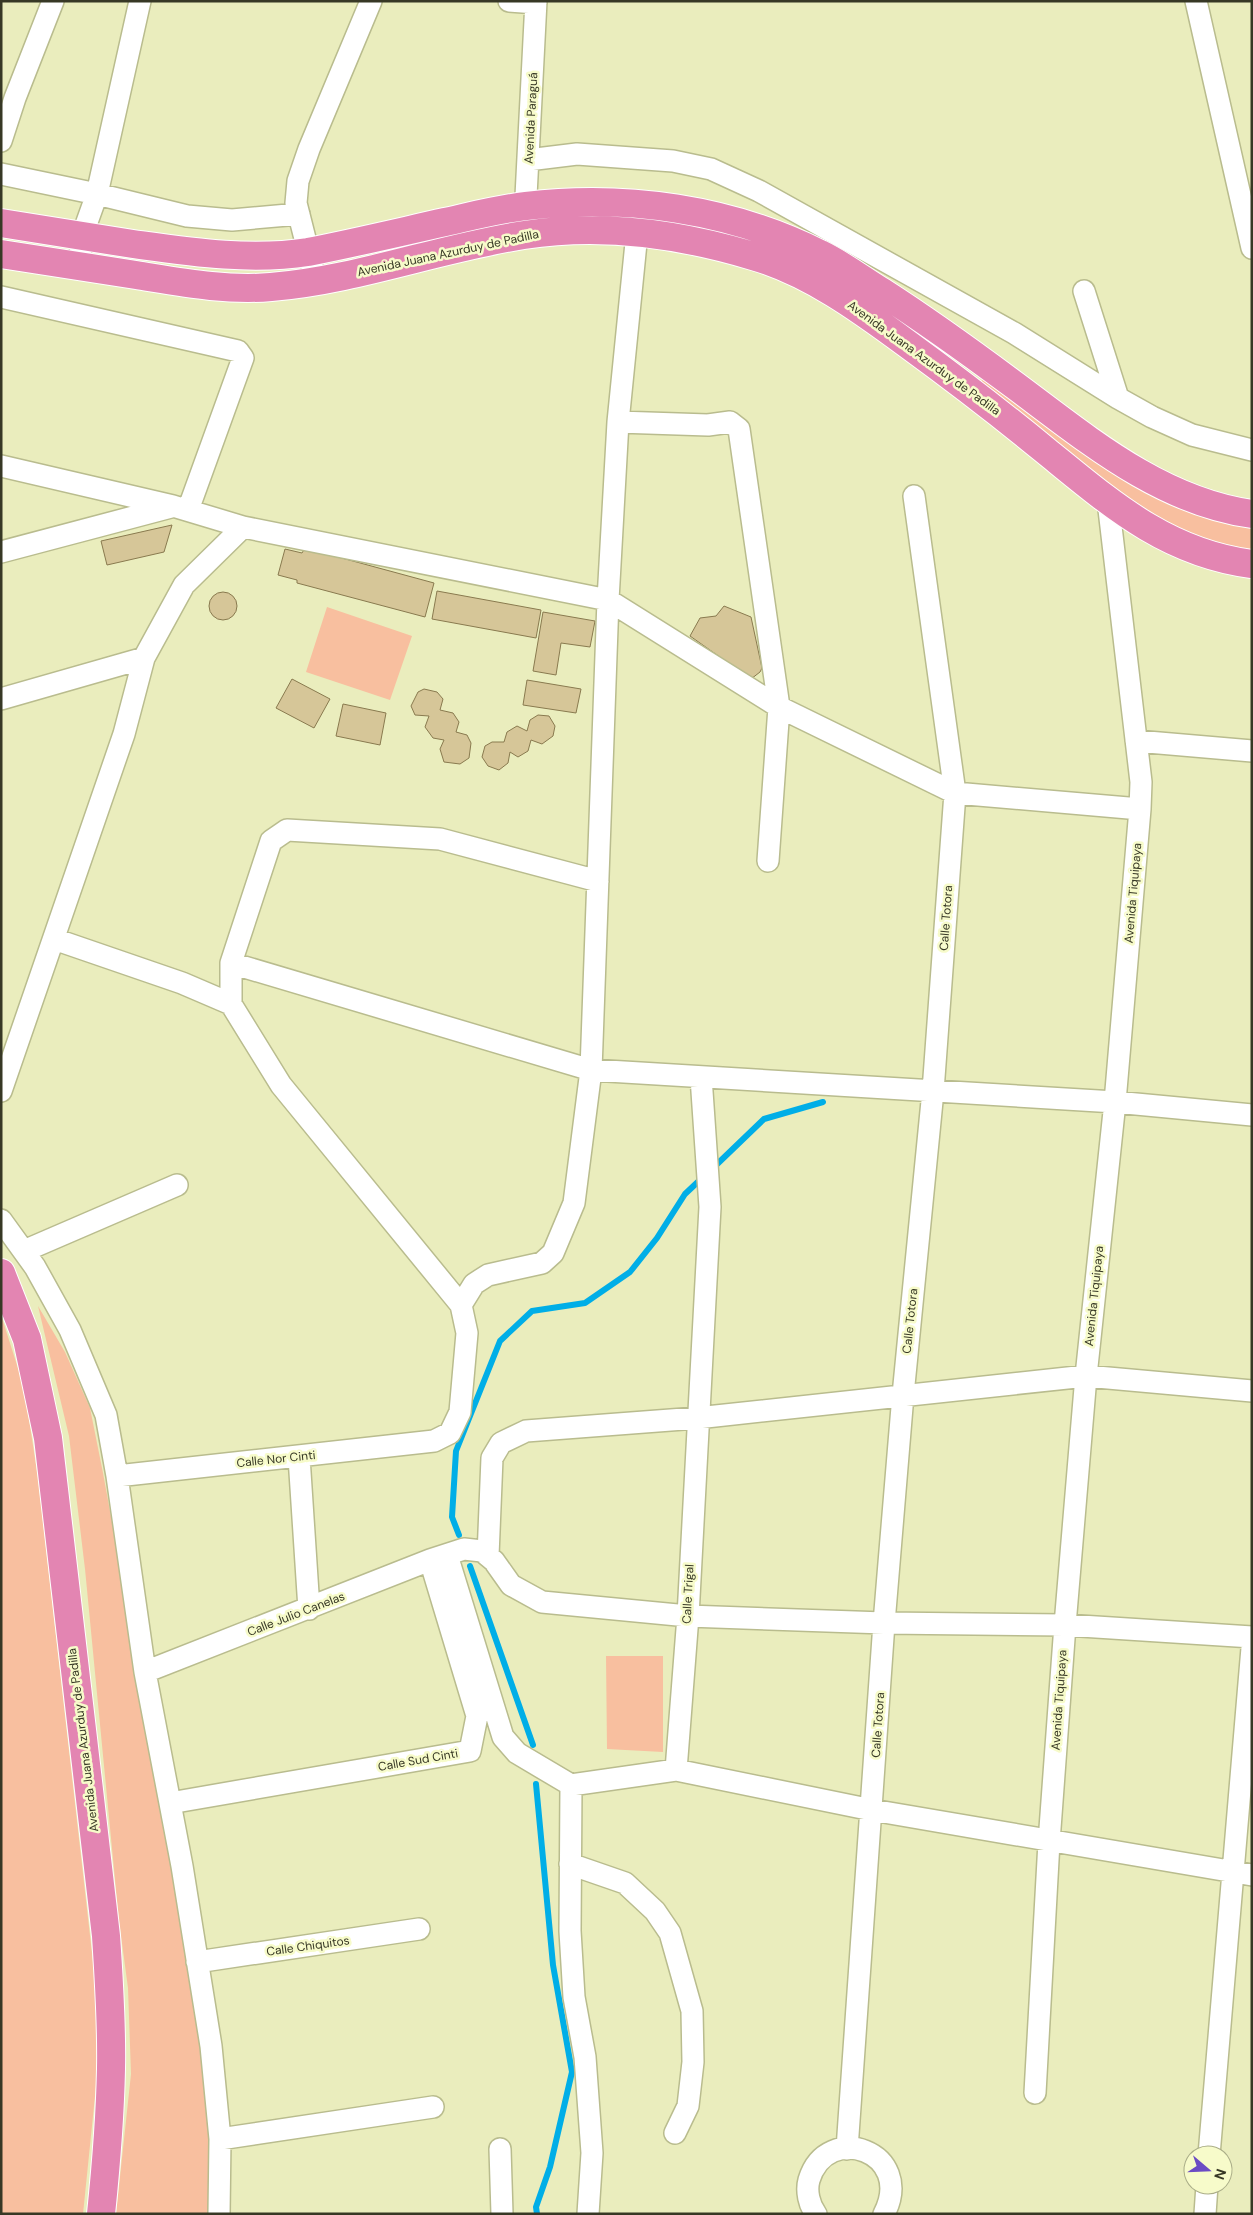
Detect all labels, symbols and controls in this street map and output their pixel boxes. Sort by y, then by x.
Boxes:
street label: Avenida Paraguá [521,72,541,164]
street label: Avenida Juana Azurduy de Padilla [356,226,540,280]
street label: Avenida Juana Azurduy de Padilla [844,297,1004,419]
street label: Avenida Tiquipaya [1121,842,1145,944]
street label: Calle Totora [936,885,956,951]
street label: Avenida Tiquipaya [1081,1245,1107,1347]
street label: Calle Totora [899,1288,921,1354]
street label: Calle Nor Cinti [236,1447,316,1471]
street label: Calle Trigal [678,1564,698,1624]
street label: Calle Julio Canelas [245,1588,347,1640]
street label: Avenida Juana Azurduy de Padilla [64,1647,102,1833]
street label: Avenida Tiquipaya [1048,1649,1070,1751]
street label: Calle Totora [868,1692,888,1758]
street label: Calle Sud Cinti [377,1745,459,1775]
street label: Calle Chiquitos [265,1932,351,1960]
north arrow [1183,2145,1233,2195]
text: N [1210,2166,1230,2182]

